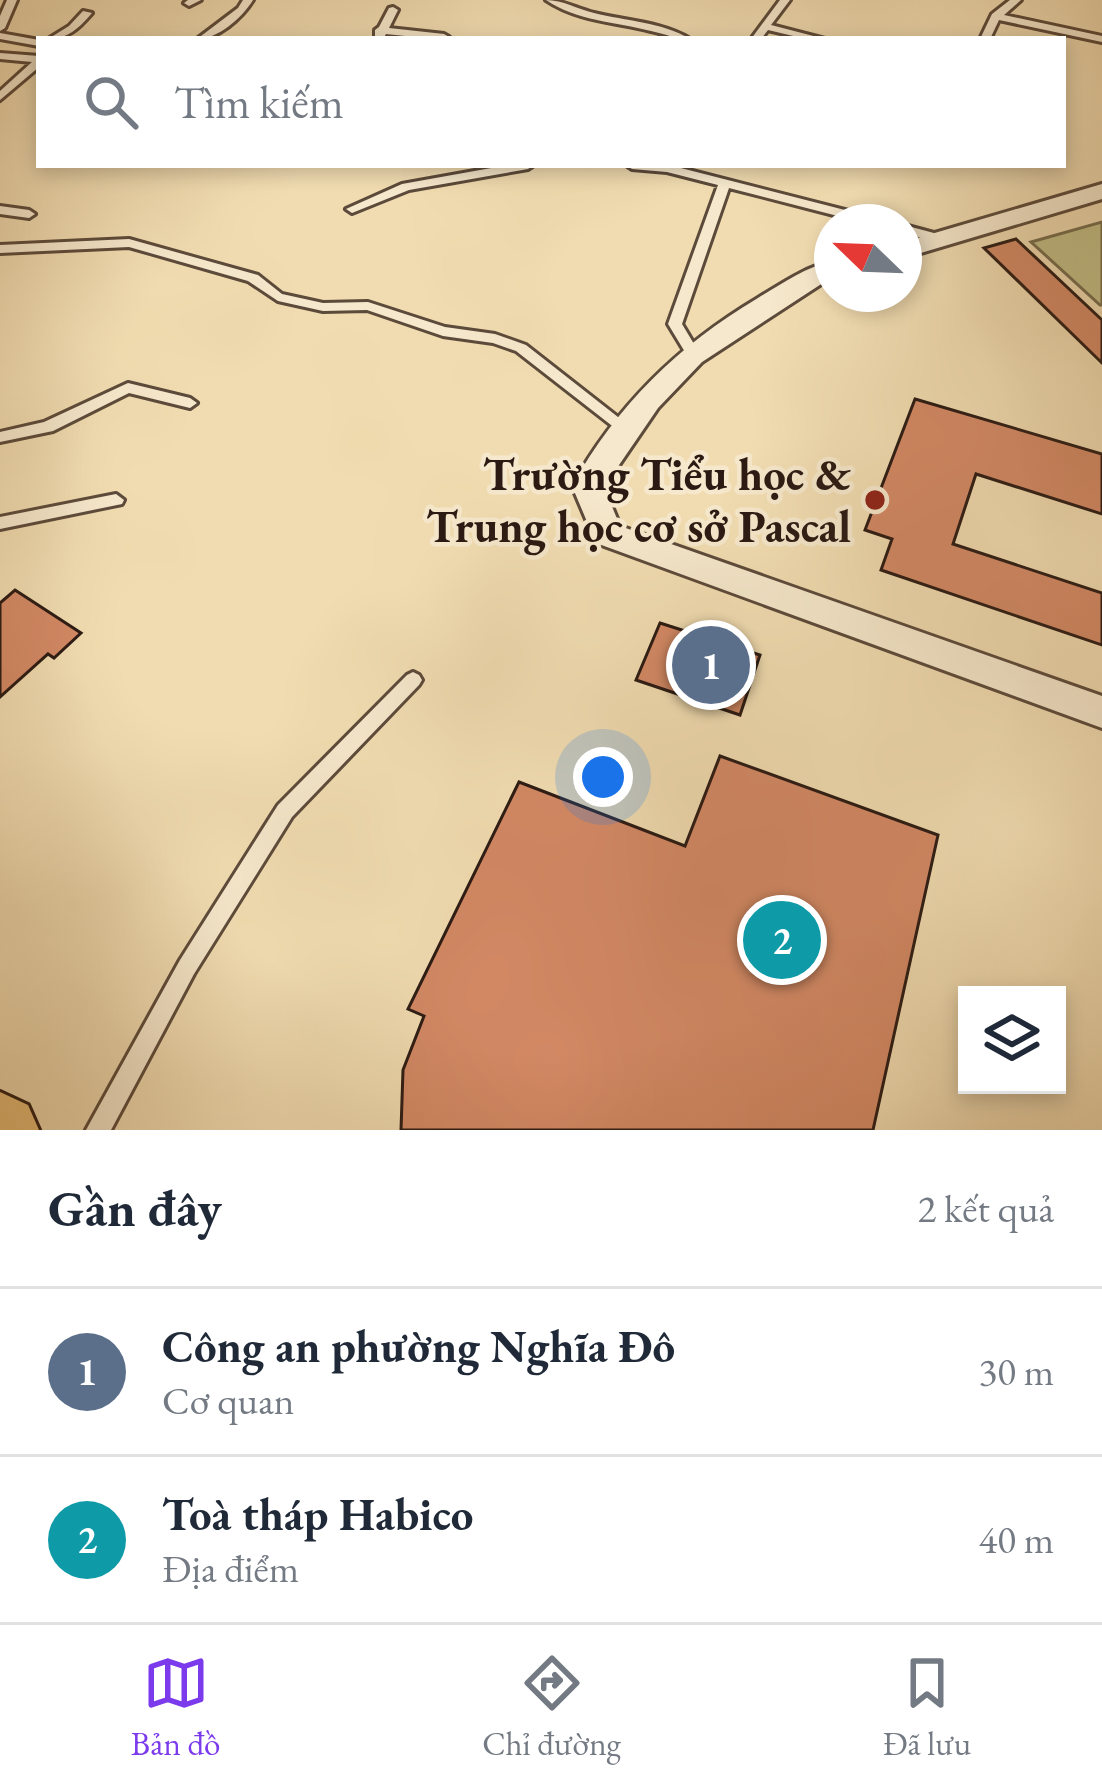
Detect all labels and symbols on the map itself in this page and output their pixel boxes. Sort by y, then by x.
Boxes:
north arrow [814,204,922,312]
place label: Trường Tiểu học & Trung học cơ sở Pascal [426,445,851,556]
marker: Trường Tiểu học & Trung học cơ sở Pascal [862,487,888,513]
pin: 1 [672,620,750,710]
your location [573,747,633,807]
pin: 2 [743,895,821,985]

